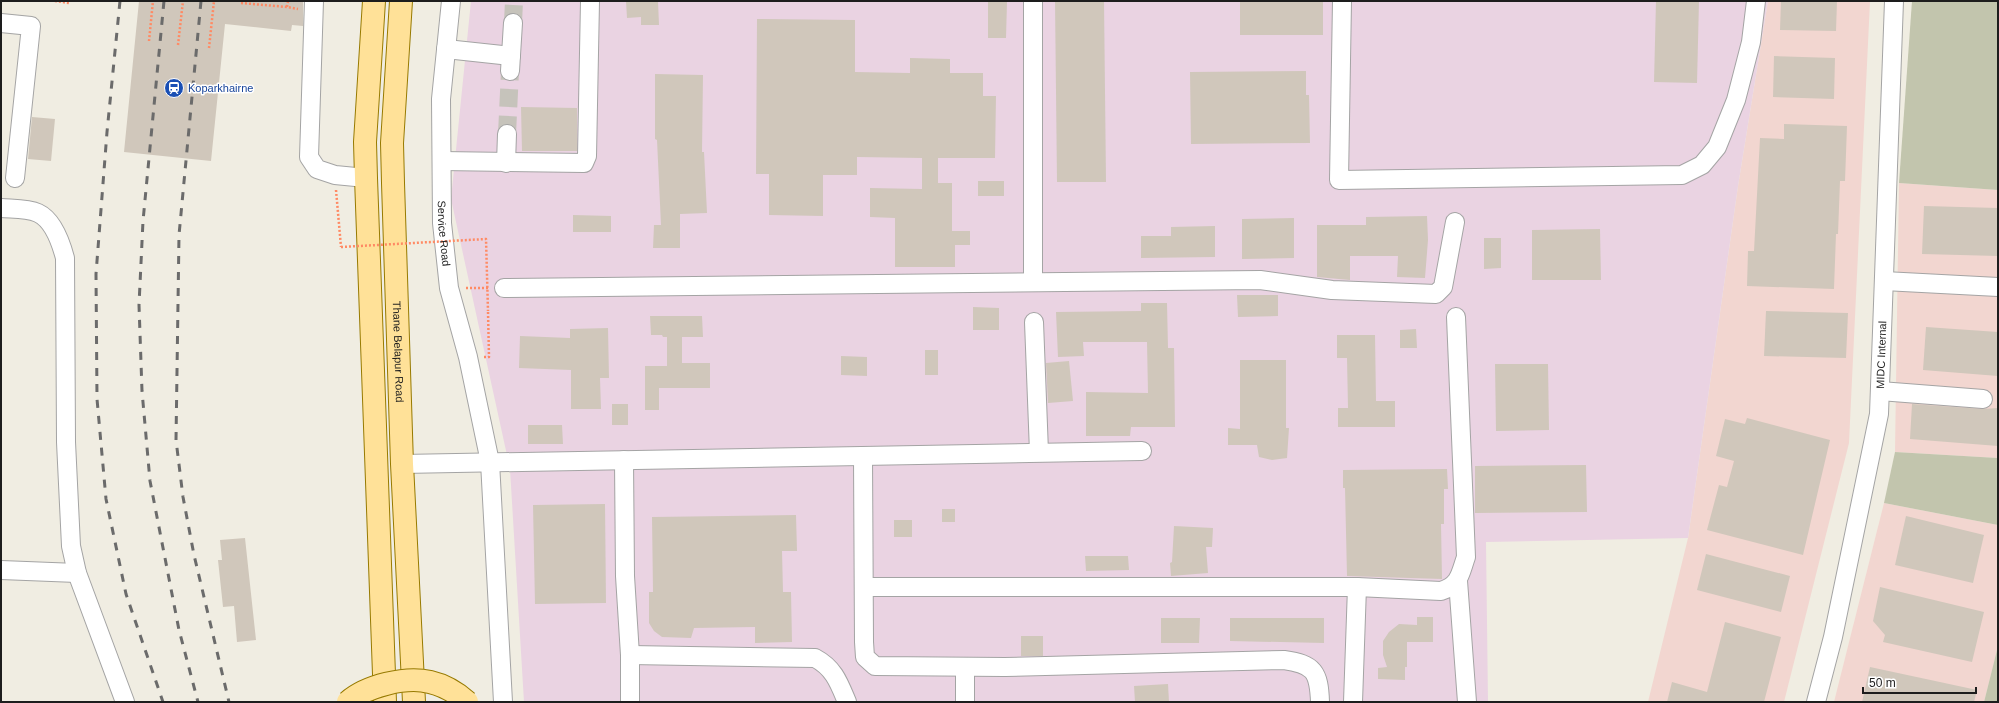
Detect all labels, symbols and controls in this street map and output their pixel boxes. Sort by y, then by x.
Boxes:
station icon: Koparkhairne [163,77,185,99]
place label: Koparkhairne [188,82,253,94]
street label: Service Road [436,200,453,267]
street label: Thane Belapur Road [391,301,406,403]
street label: MIDC Internal [1874,321,1888,389]
scale bar [1863,669,1976,695]
text: 50 m [1869,676,1896,690]

